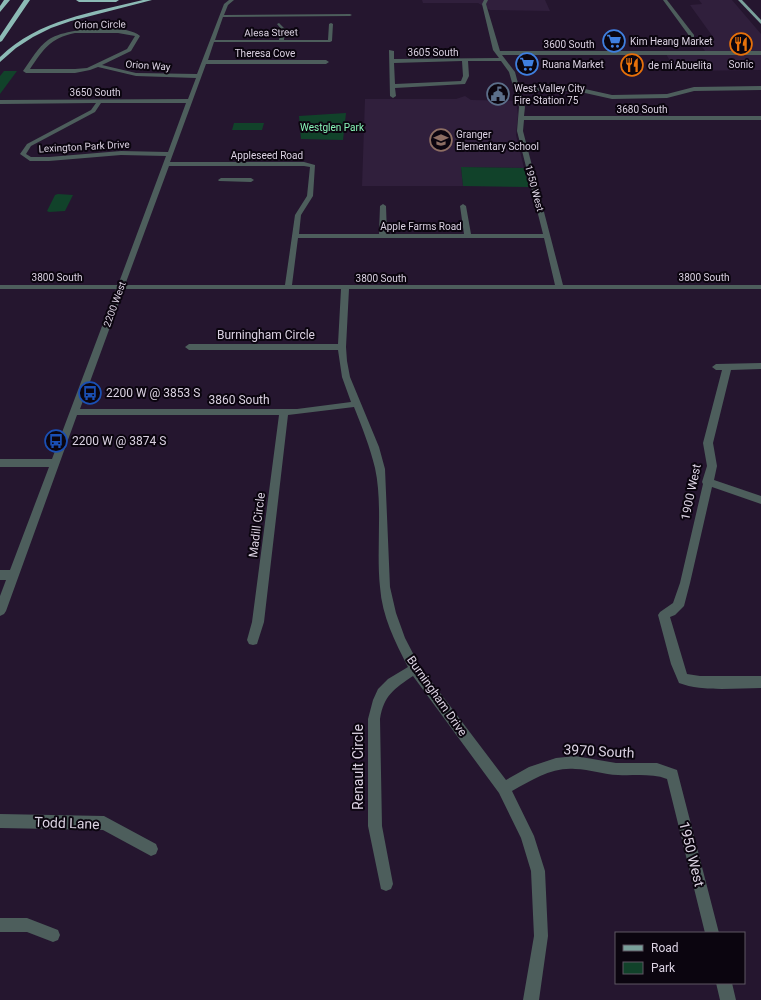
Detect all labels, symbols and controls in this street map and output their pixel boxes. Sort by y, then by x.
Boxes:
street label: Orion Circle [74,19,126,30]
street label: Alesa Street [244,27,298,38]
supermarket icon: Kim Heang Market [601,28,627,54]
restaurant icon: Sonic [728,31,754,57]
place label: Kim Heang Market [630,36,713,47]
street label: 3600 South [544,39,594,50]
street label: 3605 South [408,47,458,58]
street label: Theresa Cove [235,48,295,59]
supermarket icon: Ruana Market [514,51,540,77]
restaurant icon: de mi Abuelita [619,52,645,78]
street label: Orion Way [125,58,171,73]
place label: Ruana Market [542,59,604,70]
place label: Sonic [729,59,753,70]
place label: de mi Abuelita [648,60,712,71]
public building icon: West Valley City Fire Station 75 [485,81,511,107]
place label: West Valley City Fire Station 75 [514,83,585,106]
street label: 3650 South [70,87,120,98]
street label: 3680 South [617,104,667,115]
park label: Westglen Park [300,122,365,133]
school or university icon: Granger Elementary School [428,127,454,153]
place label: Granger Elementary School [456,129,539,152]
street label: Lexington Park Drive [38,139,130,154]
street label: Appleseed Road [231,150,303,161]
street label: 1950 West [523,164,546,212]
street label: Apple Farms Road [380,221,462,232]
street label: 3800 South [32,272,82,283]
street label: 3800 South [679,272,729,283]
street label: 3800 South [356,273,406,284]
street label: 2200 West [101,280,128,328]
street label: Burningham Circle [217,328,315,342]
bus stop icon: 2200 W @ 3853 S [77,380,103,406]
place label: 2200 W @ 3853 S [106,386,200,400]
street label: 3860 South [208,393,270,407]
bus stop icon: 2200 W @ 3874 S [43,428,69,454]
place label: 2200 W @ 3874 S [72,434,166,448]
street label: 1900 West [678,463,704,521]
street label: Madill Circle [246,492,268,558]
street label: Burningham Drive [404,653,470,739]
street label: Renault Circle [350,724,366,810]
street label: 3970 South [563,741,635,761]
street label: Todd Lane [34,814,100,832]
street label: 1950 West [676,820,708,889]
legend [615,932,745,984]
text: Road [651,941,679,955]
text: Park [651,961,676,975]

